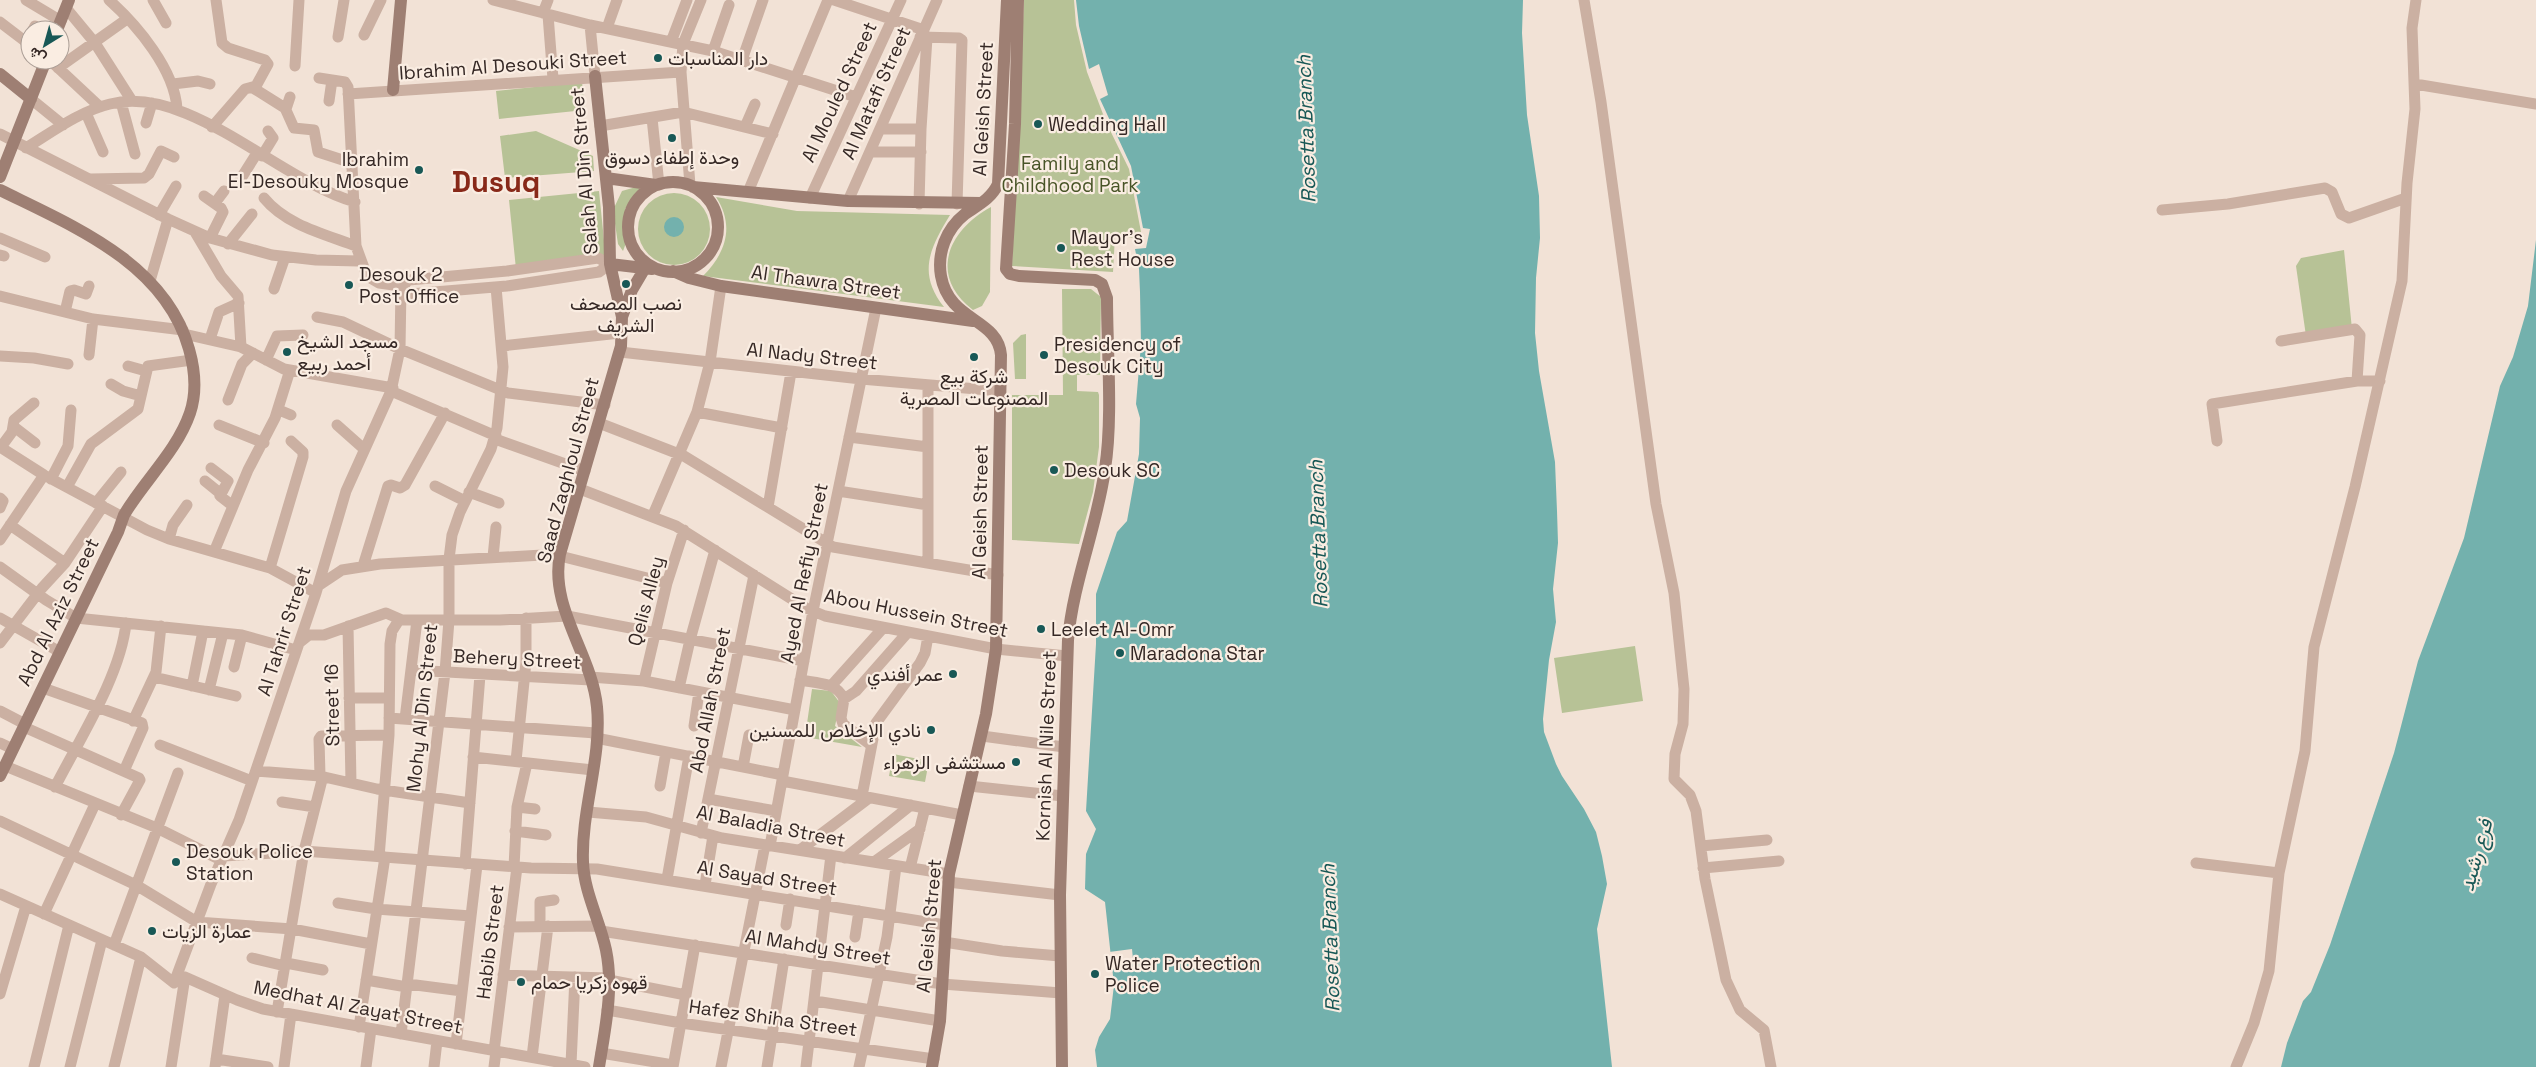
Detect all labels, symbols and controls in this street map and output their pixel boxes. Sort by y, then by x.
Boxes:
street label: Al Mouled Street [795,18,883,166]
north arrow [20,20,70,70]
street label: Al Matafi Street [836,23,916,163]
street label: Al Geish Street [967,41,999,177]
text: ش [25,43,49,68]
street label: Ibrahim Al Desouki Street [398,45,628,85]
place label: دار المناسبات [668,46,768,71]
marker: دار المناسبات [652,52,664,64]
water label: Rosetta Branch [1290,54,1322,203]
street label: Salah Al Din Street [564,86,604,256]
place label: Wedding Hall [1048,112,1166,137]
marker: Wedding Hall [1032,118,1044,130]
marker: وحدة إطفاء دسوق [666,132,678,144]
place label: وحدة إطفاء دسوق [605,145,739,170]
place label: Ibrahim El-Desouky Mosque [228,147,409,194]
park label: Family and Childhood Park [1001,151,1139,198]
district label: Dusuq [452,163,540,200]
marker: Ibrahim El-Desouky Mosque [413,164,425,176]
place label: Mayor's Rest House [1071,225,1175,272]
marker: Mayor's Rest House [1055,242,1067,254]
street label: Al Thawra Street [750,259,902,305]
place label: Desouk 2 Post Office [359,262,459,309]
marker: نصب المصحف الشريف [620,278,632,290]
marker: Desouk 2 Post Office [343,279,355,291]
place label: نصب المصحف الشريف [570,291,682,338]
place label: مسجد الشيخ أحمد ربيع [297,329,398,377]
place label: Presidency of Desouk City [1054,332,1181,379]
street label: Al Nady Street [745,337,879,375]
marker: مسجد الشيخ أحمد ربيع [281,346,293,358]
marker: Presidency of Desouk City [1038,349,1050,361]
marker: شركة بيع المصنوعات المصرية [968,351,980,363]
place label: شركة بيع المصنوعات المصرية [900,364,1048,411]
street label: Saad Zaghloul Street [531,374,605,566]
street label: Al Geish Street [966,445,994,579]
place label: Desouk SC [1064,458,1160,483]
water label: Rosetta Branch [1302,459,1334,608]
marker: Desouk SC [1048,464,1060,476]
street label: Ayed Al Refiy Street [774,481,834,665]
street label: Abd Al Aziz Street [11,534,105,690]
street label: Qelis Alley [622,553,670,649]
street label: Al Tahrir Street [251,563,317,699]
street label: Abou Hussein Street [822,583,1010,643]
place label: Leelet Al-Omr [1051,617,1174,642]
street label: Mohy Al Din Street [401,623,443,793]
marker: Leelet Al-Omr [1035,623,1047,635]
street label: Abd Allah Street [684,625,736,775]
place label: Maradona Star [1130,641,1265,666]
street label: Behery Street [452,643,582,675]
marker: Maradona Star [1114,647,1126,659]
street label: Kornish Al Nile Street [1030,650,1062,842]
place label: عمر أفندي [867,662,943,690]
street label: Street 16 [319,664,345,746]
marker: عمر أفندي [947,668,959,680]
place label: نادي الإخلاص للمسنين [749,718,921,746]
marker: نادي الإخلاص للمسنين [925,724,937,736]
place label: مستشفى الزهراء [883,750,1006,775]
marker: مستشفى الزهراء [1010,756,1022,768]
street label: Al Baladia Street [694,799,848,853]
water label: فرع رشيد [2453,815,2500,894]
place label: Desouk Police Station [186,839,313,886]
street label: Al Sayad Street [695,855,839,901]
marker: Desouk Police Station [170,856,182,868]
street label: Al Geish Street [911,858,947,994]
water label: Rosetta Branch [1314,863,1346,1012]
street label: Habib Street [471,883,509,1001]
place label: عمارة الزيات [162,919,251,944]
street label: Al Mahdy Street [743,923,893,971]
marker: عمارة الزيات [146,925,158,937]
place label: Water Protection Police [1105,951,1260,998]
marker: Water Protection Police [1089,968,1101,980]
place label: قهوه زكريا حمام [531,970,648,995]
street label: Medhat Al Zayat Street [252,974,464,1040]
marker: قهوه زكريا حمام [515,976,527,988]
street label: Hafez Shiha Street [687,994,859,1042]

